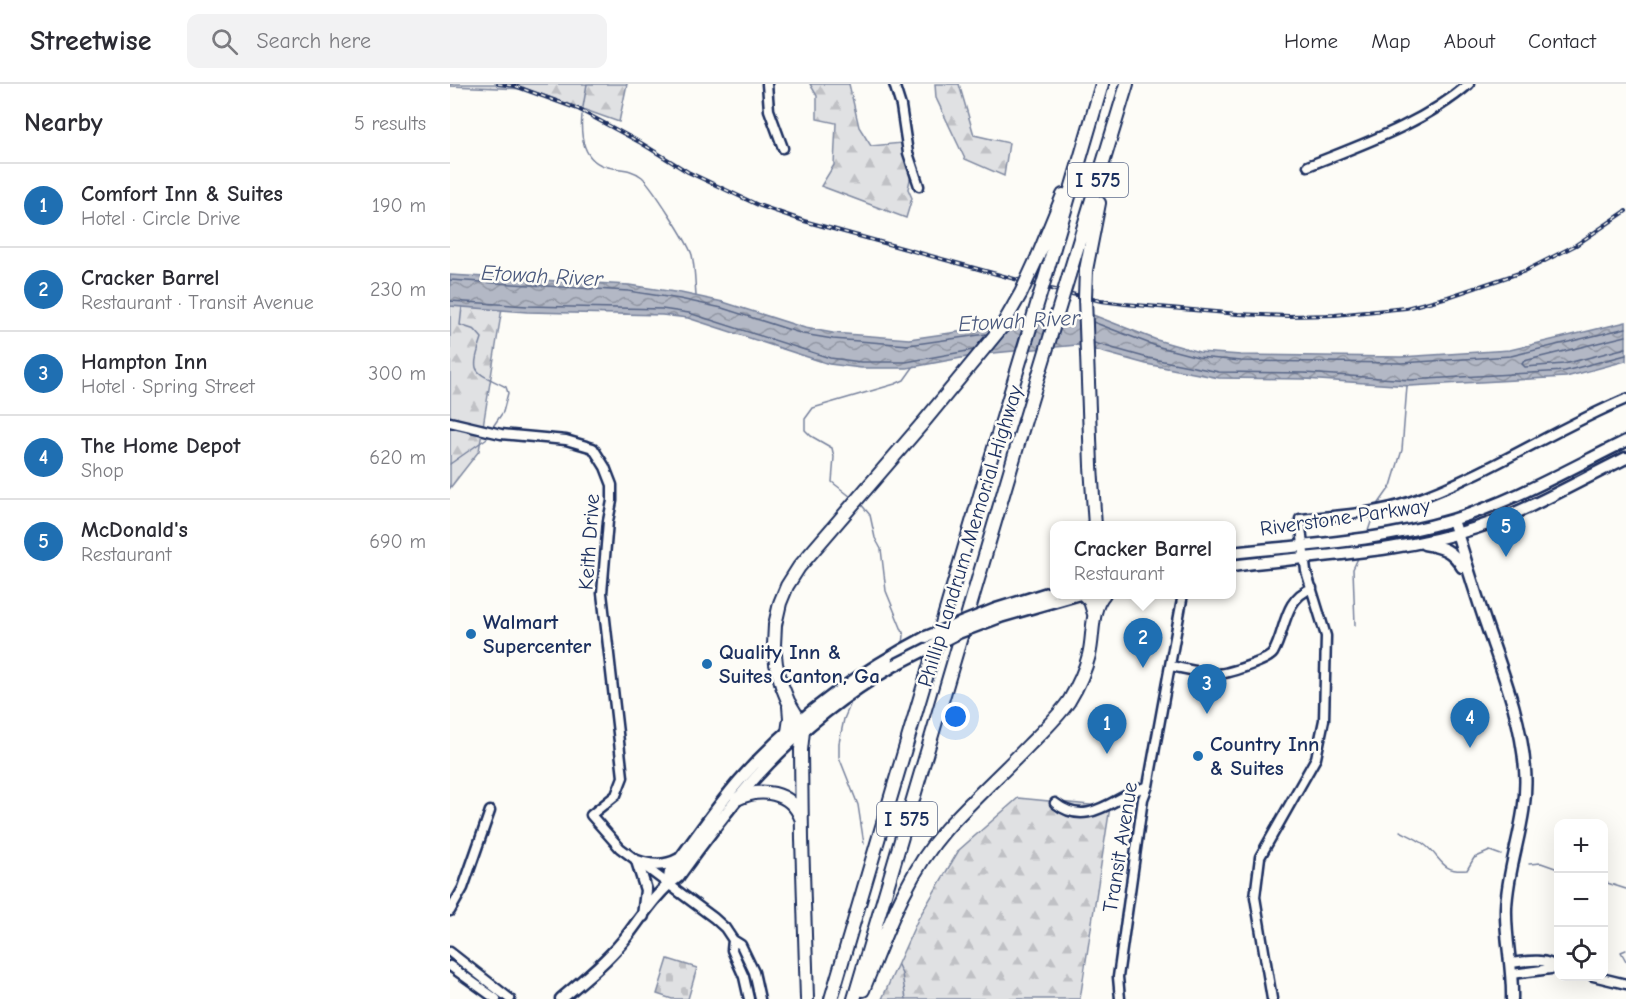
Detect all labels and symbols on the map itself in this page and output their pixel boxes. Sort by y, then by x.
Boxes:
road number: I 575 [1068,163,1128,197]
water label: Etowah River [480,260,605,292]
water label: Etowah River [957,305,1082,337]
street label: Phillip Landrum Memorial Highway [913,382,1028,690]
street label: Keith Drive [574,493,604,591]
street label: Riverstone Parkway [1258,493,1432,541]
pin: 5 [1486,508,1526,557]
place label: Walmart Supercenter [483,610,592,658]
pin: 2 [1124,618,1162,668]
marker: Walmart Supercenter [464,627,478,641]
place label: Quality Inn & Suites Canton, Ga [719,640,880,688]
marker: Quality Inn & Suites Canton, Ga [700,657,714,671]
pin: 3 [1188,664,1227,714]
pin: 4 [1450,698,1490,748]
your location [941,702,970,731]
pin: 1 [1088,704,1126,754]
place label: Country Inn & Suites [1210,732,1320,780]
marker: Country Inn & Suites [1191,749,1205,763]
street label: Transit Avenue [1098,780,1142,914]
road number: I 575 [877,802,937,836]

